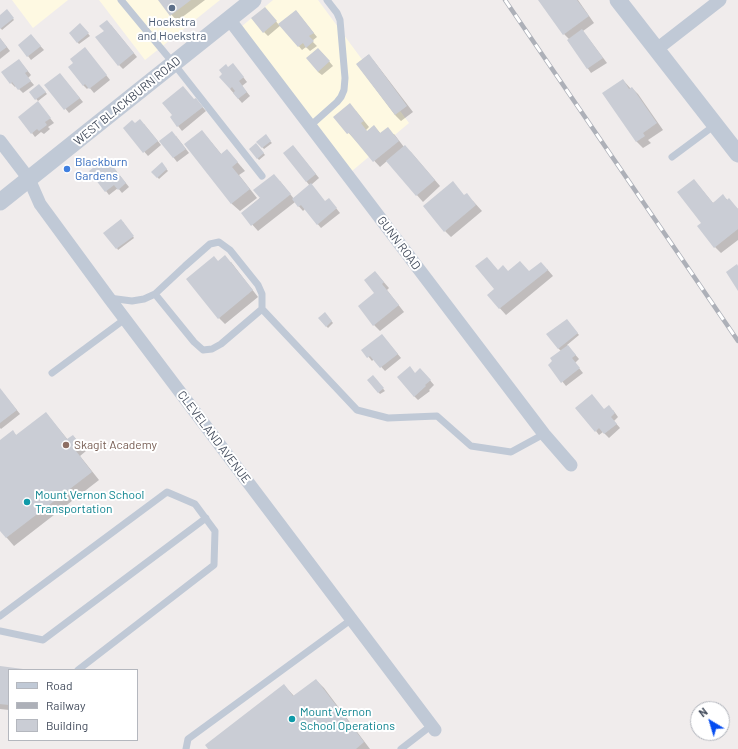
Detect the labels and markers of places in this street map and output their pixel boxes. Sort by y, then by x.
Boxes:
marker: Hoekstra and Hoekstra [167,3,177,13]
place label: Hoekstra and Hoekstra [138,15,206,43]
place label: Blackburn Gardens [75,155,127,183]
marker: Blackburn Gardens [62,164,72,174]
place label: Skagit Academy [74,438,157,452]
marker: Skagit Academy [61,440,71,450]
place label: Mount Vernon School Transportation [35,488,144,516]
marker: Mount Vernon School Transportation [22,497,32,507]
place label: Mount Vernon School Operations [300,705,395,733]
marker: Mount Vernon School Operations [287,714,297,724]

